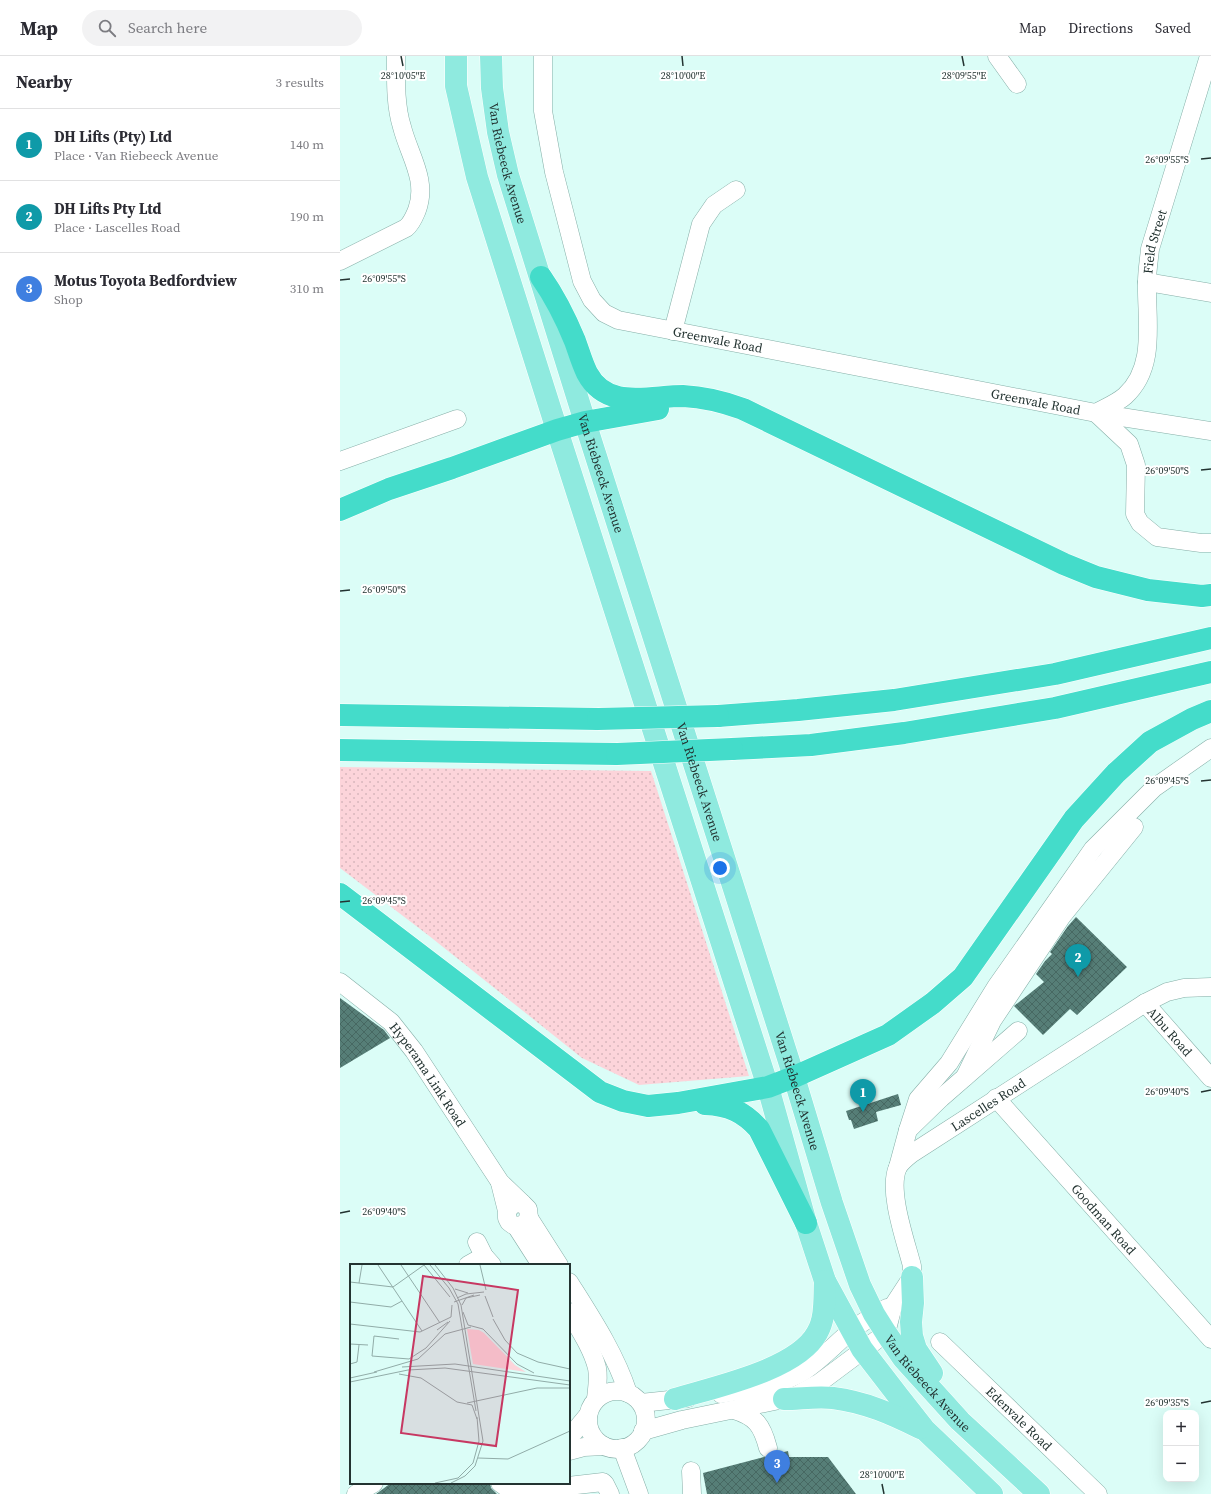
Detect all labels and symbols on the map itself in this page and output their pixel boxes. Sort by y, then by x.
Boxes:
text: 28°10'05"E [381,69,425,82]
text: 28°10'00"E [661,69,705,82]
text: 28°09'55"E [942,69,986,82]
street label: Van Riebeeck Avenue [485,102,531,226]
text: 26°09'55"S [1145,153,1189,166]
street label: Field Street [1139,207,1171,275]
text: 26°09'55"S [362,272,406,285]
street label: Greenvale Road [671,323,765,357]
street label: Greenvale Road [989,385,1083,419]
street label: Van Riebeeck Avenue [574,412,628,535]
text: 26°09'50"S [1145,464,1189,477]
text: 26°09'50"S [362,583,406,596]
street label: Van Riebeeck Avenue [672,720,726,844]
text: 26°09'45"S [1145,774,1189,787]
your location [710,858,730,878]
text: 26°09'45"S [362,894,406,907]
pin: 2 [1065,944,1091,977]
street label: Albu Road [1144,1004,1196,1060]
street label: Hyperama Link Road [386,1019,470,1131]
street label: Van Riebeeck Avenue [771,1029,824,1153]
street label: Lascelles Road [948,1074,1029,1135]
pin: 1 [850,1079,876,1112]
text: 26°09'40"S [1145,1085,1189,1098]
street label: Goodman Road [1067,1180,1140,1259]
text: 26°09'40"S [362,1205,406,1218]
inset map [350,1264,570,1484]
street label: Van Riebeeck Avenue [880,1331,975,1436]
street label: Edenvale Road [982,1383,1056,1455]
text: 26°09'35"S [1145,1396,1189,1409]
pin: 3 [764,1450,790,1483]
text: 28°10'00"E [860,1468,904,1481]

